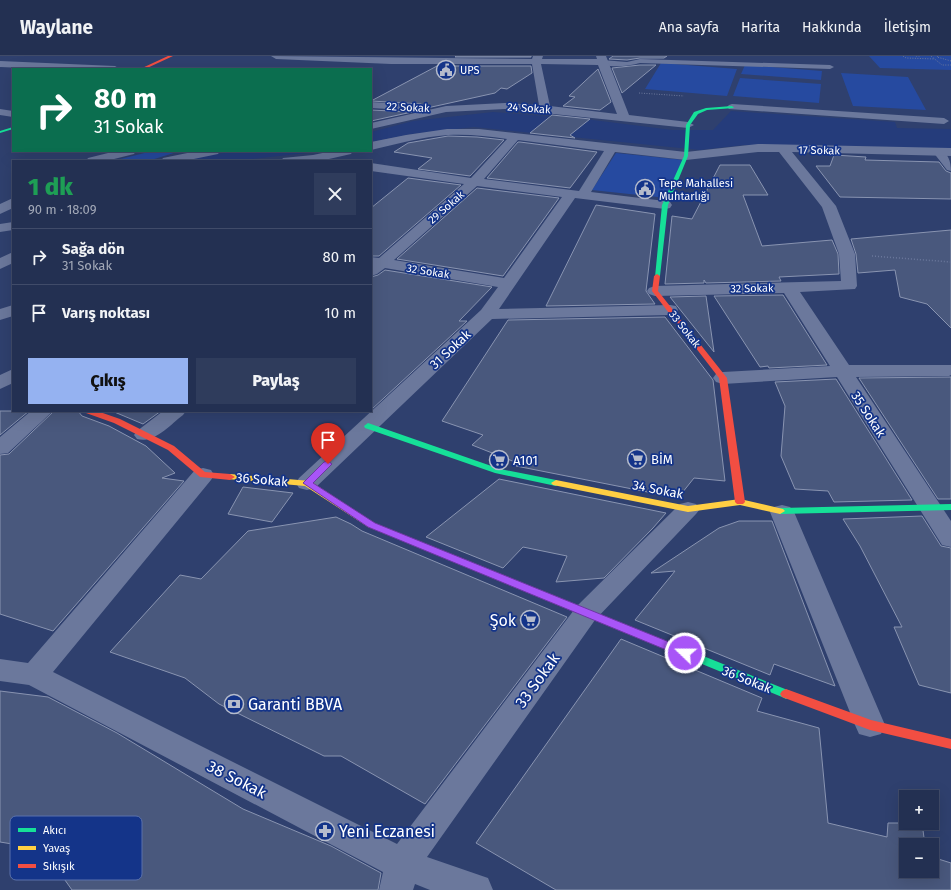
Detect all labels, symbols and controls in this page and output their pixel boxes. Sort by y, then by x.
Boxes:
text: Waylane [20,16,93,39]
text: Ana sayfa [659,19,719,36]
text: Harita [741,19,780,36]
text: Hakkında [802,19,862,36]
text: İletişim [884,19,931,36]
public building icon: UPS [435,59,457,81]
place label: UPS [460,64,479,77]
text: 80 m [94,82,157,115]
icon: right [28,84,80,136]
street label: 22 Sokak [386,100,430,115]
street label: 24 Sokak [507,101,551,117]
text: 31 Sokak [94,116,163,138]
street label: 17 Sokak [798,144,840,157]
text: 1 dk [28,173,73,201]
button: close [314,173,356,215]
place label: Tepe Mahallesi Muhtarlığı [659,177,733,203]
public building icon: Tepe Mahallesi Muhtarlığı [634,178,656,200]
street label: 29 Sokak [426,188,467,227]
text: 90 m · 18:09 [28,202,97,217]
text: Sağa dön [62,240,125,258]
icon: right [28,246,50,268]
text: 80 m [323,248,356,266]
text: 31 Sokak [62,258,112,273]
street label: 32 Sokak [406,262,451,281]
street label: 32 Sokak [730,282,774,295]
icon: arrive [28,302,50,324]
text: Varış noktası [62,304,150,322]
text: 10 m [324,304,356,322]
street label: 33 Sokak [666,308,703,351]
street label: 31 Sokak [427,327,474,372]
button: Çıkış [28,358,188,404]
button: Paylaş [196,358,356,404]
street label: 35 Sokak [848,389,889,440]
pin [311,423,345,464]
icon: arrive [317,429,339,451]
supermarket icon: BİM [626,448,648,470]
supermarket icon: A101 [488,449,510,471]
place label: BİM [651,452,673,467]
place label: A101 [513,453,538,468]
street label: 36 Sokak [236,470,289,489]
street label: 34 Sokak [631,477,685,502]
supermarket icon: Şok [519,609,541,631]
place label: Şok [490,611,517,631]
position arrow [664,632,706,674]
street label: 33 Sokak [511,649,564,711]
street label: 36 Sokak [720,663,774,696]
bank icon: Garanti BBVA [223,693,245,715]
place label: Garanti BBVA [248,695,343,714]
street label: 38 Sokak [204,756,270,803]
map controls [899,790,939,878]
button: + [899,790,939,830]
legend [10,816,142,880]
pharmacy icon: Yeni Eczanesi [314,820,336,842]
place label: Yeni Eczanesi [339,822,435,841]
text: Akıcı [43,824,66,837]
button: − [899,838,939,878]
text: Yavaş [43,842,70,855]
text: Sıkışık [43,860,75,873]

